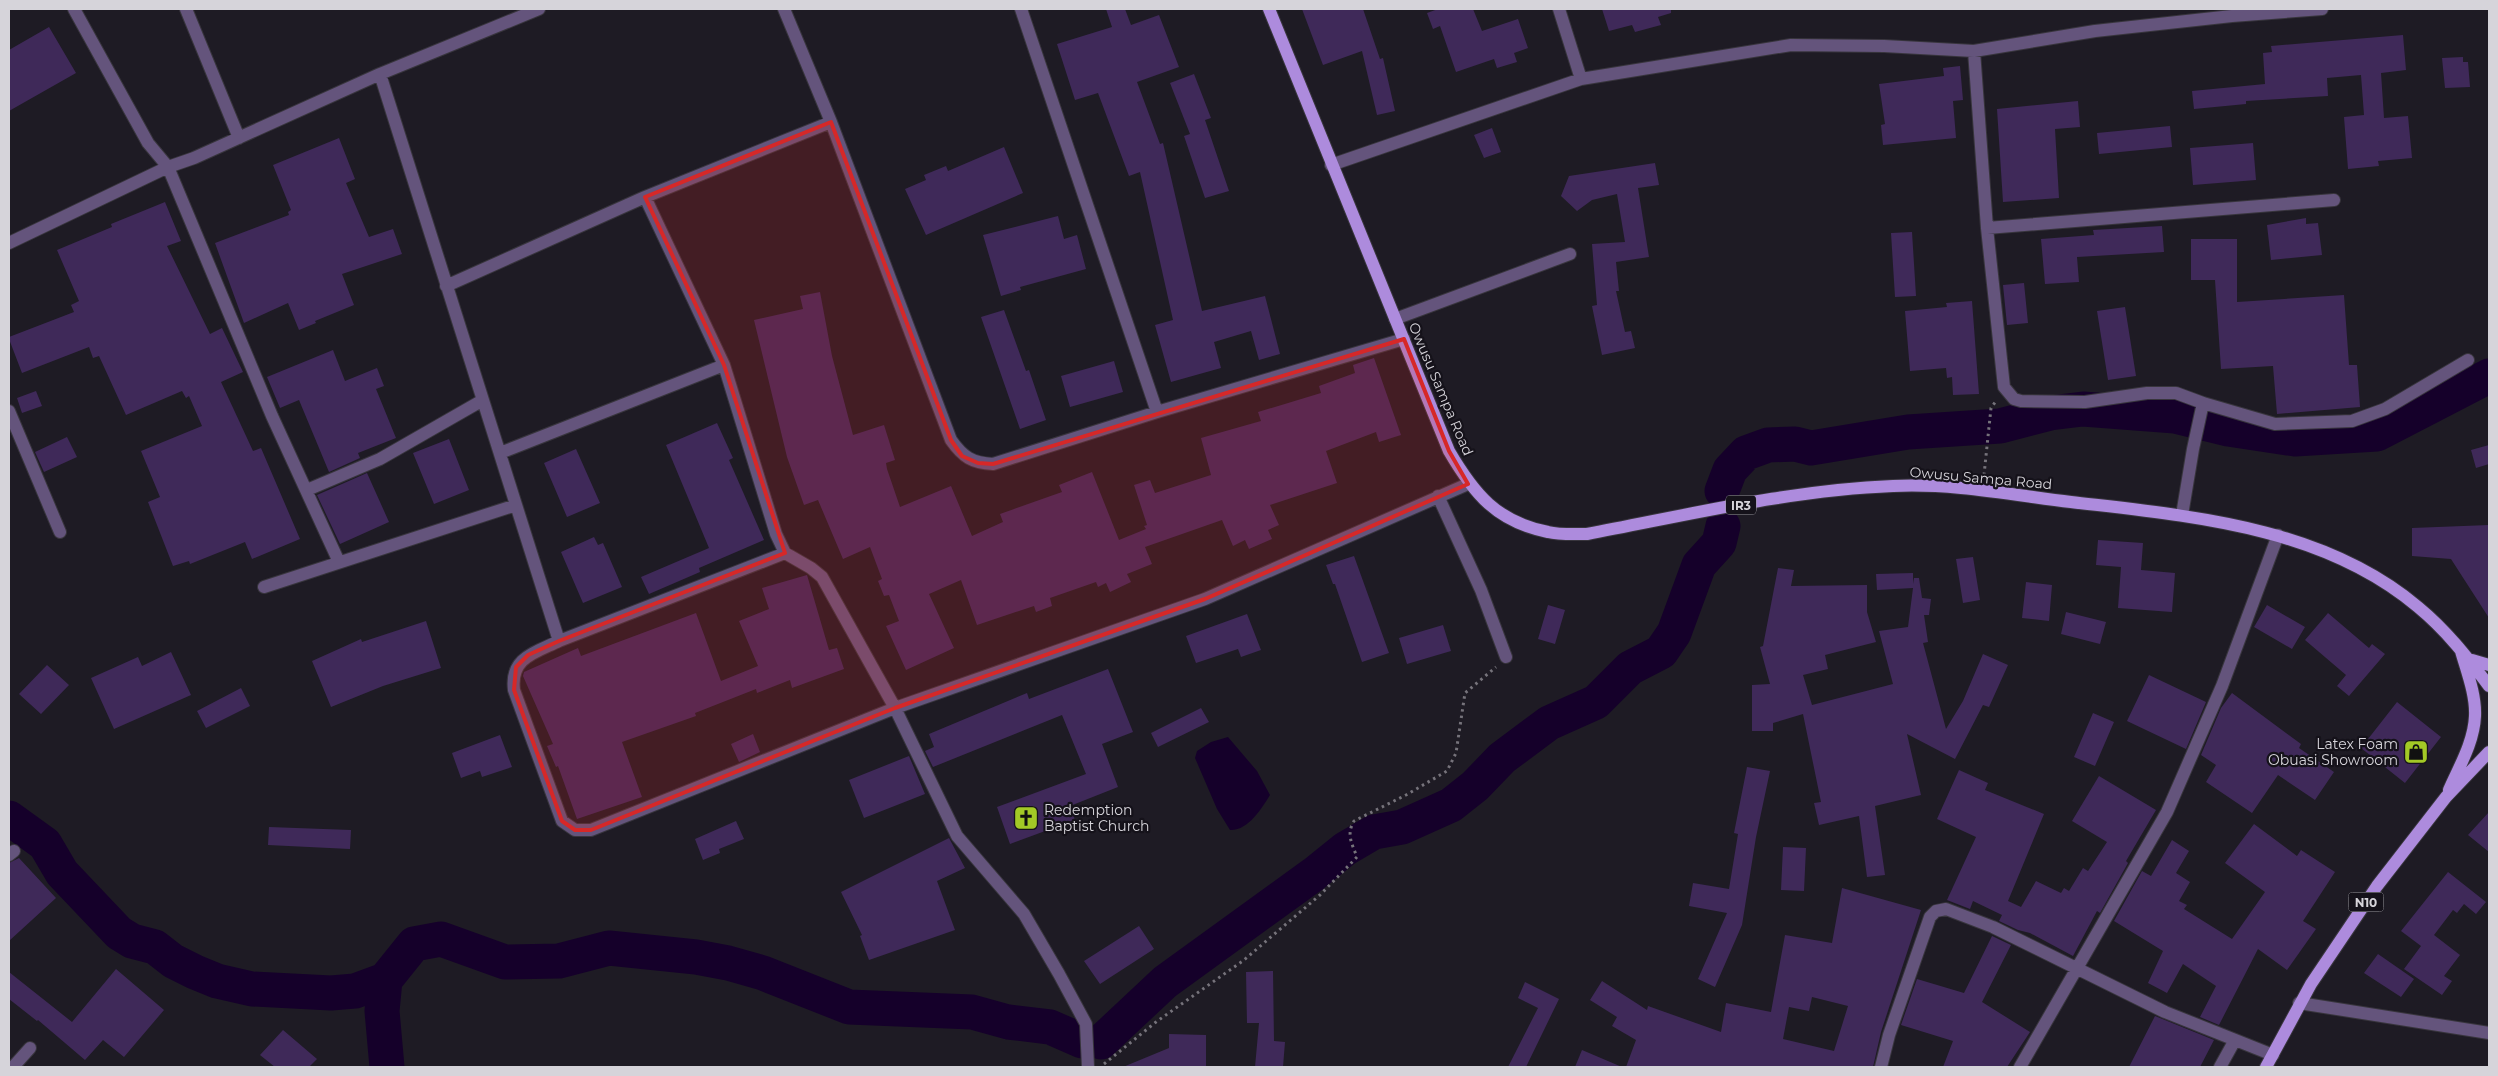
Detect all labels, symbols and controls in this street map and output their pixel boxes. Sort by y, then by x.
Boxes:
street label: Owusu Sampa Road [1405,320,1477,458]
street label: Owusu Sampa Road [1909,463,2053,493]
road number: IR3 [1726,496,1756,514]
place label: Latex Foam Obuasi Showroom [2268,735,2398,769]
shop icon: Latex Foam Obuasi Showroom [2403,739,2429,765]
place label: Redemption Baptist Church [1044,801,1149,835]
church icon: Redemption Baptist Church [1013,805,1039,831]
road number: N10 [2348,892,2384,912]

